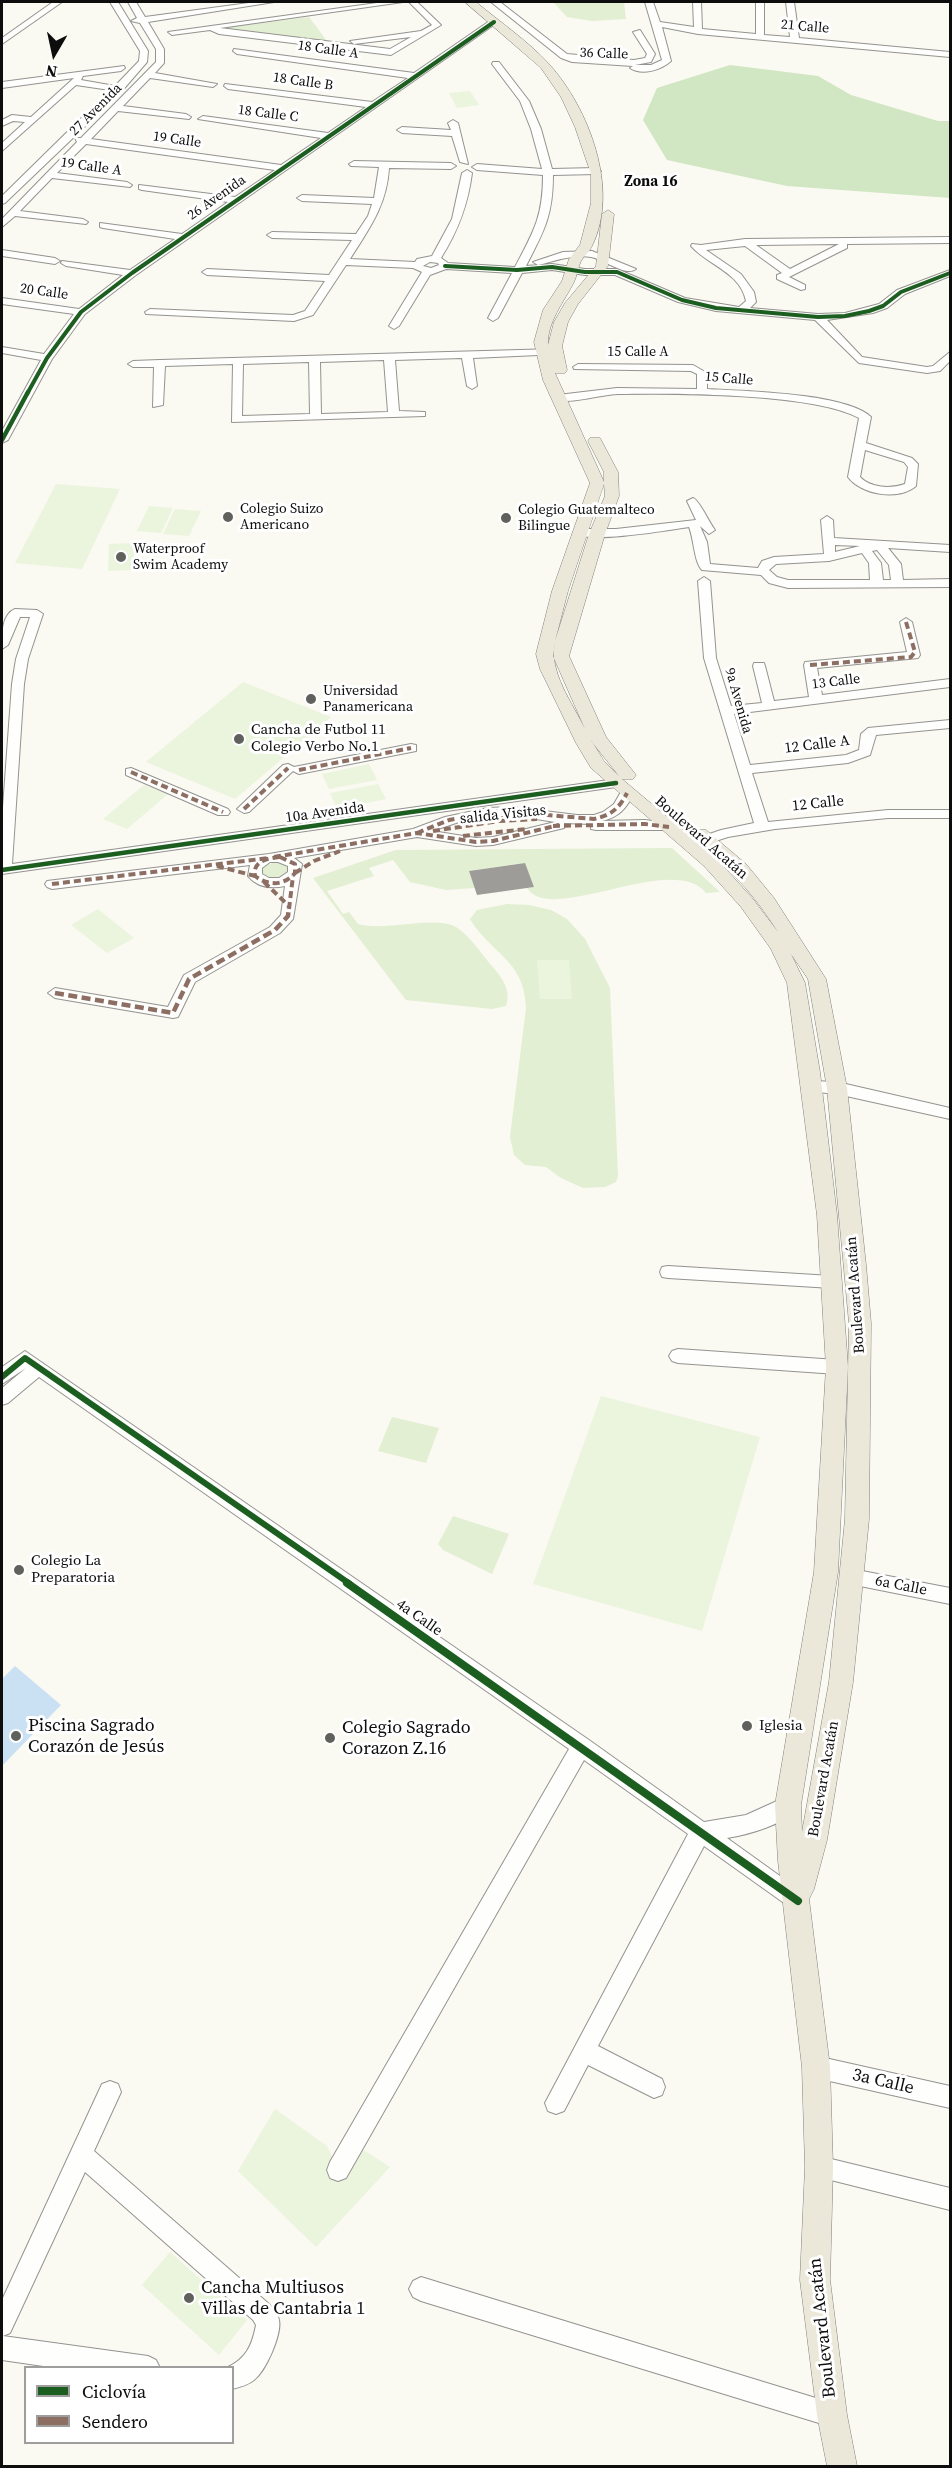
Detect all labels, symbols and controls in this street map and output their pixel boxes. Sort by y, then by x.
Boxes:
street label: 21 Calle [780,17,830,37]
north arrow [24,24,84,84]
street label: 18 Calle A [296,37,360,63]
street label: 36 Calle [579,45,629,63]
text: N [44,60,59,84]
street label: 18 Calle B [272,69,334,95]
street label: 27 Avenida [66,80,126,140]
street label: 18 Calle C [237,102,299,126]
street label: 19 Calle [152,128,202,152]
street label: 19 Calle A [59,154,123,180]
street label: 26 Avenida [185,172,249,224]
district label: Zona 16 [624,173,678,191]
street label: 20 Calle [19,280,69,304]
street label: 15 Calle A [607,344,669,360]
street label: 15 Calle [704,369,754,389]
place label: Colegio Suizo Americano [240,501,323,534]
place label: Colegio Guatemalteco Bilingue [518,502,655,534]
marker: Colegio Suizo Americano [221,510,235,524]
marker: Colegio Guatemalteco Bilingue [499,511,513,525]
place label: Waterproof Swim Academy [133,541,228,574]
marker: Waterproof Swim Academy [114,550,128,564]
street label: 9a Avenida [721,666,755,736]
street label: 13 Calle [811,671,861,693]
place label: Universidad Panamericana [323,683,413,716]
marker: Universidad Panamericana [304,692,318,706]
place label: Cancha de Futbol 11 Colegio Verbo No.1 [251,721,386,756]
marker: Cancha de Futbol 11 Colegio Verbo No.1 [232,732,246,746]
street label: 12 Calle A [783,732,851,758]
street label: 12 Calle [791,792,845,816]
street label: Boulevard Acatán [651,793,751,883]
street label: 10a Avenida [284,799,366,827]
street label: salida Visitas [459,802,547,828]
street label: Boulevard Acatán [843,1236,869,1354]
place label: Colegio La Preparatoria [31,1552,115,1587]
marker: Colegio La Preparatoria [12,1563,26,1577]
street label: 6a Calle [874,1572,928,1600]
street label: 4a Calle [392,1596,446,1640]
place label: Piscina Sagrado Corazón de Jesús [28,1715,164,1758]
place label: Colegio Sagrado Corazon Z.16 [342,1717,471,1760]
place label: Iglesia [759,1717,803,1735]
marker: Iglesia [740,1719,754,1733]
street label: Boulevard Acatán [805,1720,843,1838]
marker: Piscina Sagrado Corazón de Jesús [9,1729,23,1743]
marker: Colegio Sagrado Corazon Z.16 [323,1731,337,1745]
street label: 3a Calle [850,2064,916,2100]
street label: Boulevard Acatán [805,2257,841,2399]
place label: Cancha Multiusos Villas de Cantabria 1 [201,2277,365,2320]
marker: Cancha Multiusos Villas de Cantabria 1 [182,2291,196,2305]
legend [24,2366,234,2444]
text: Ciclovía [82,2379,146,2404]
text: Sendero [82,2409,148,2434]

